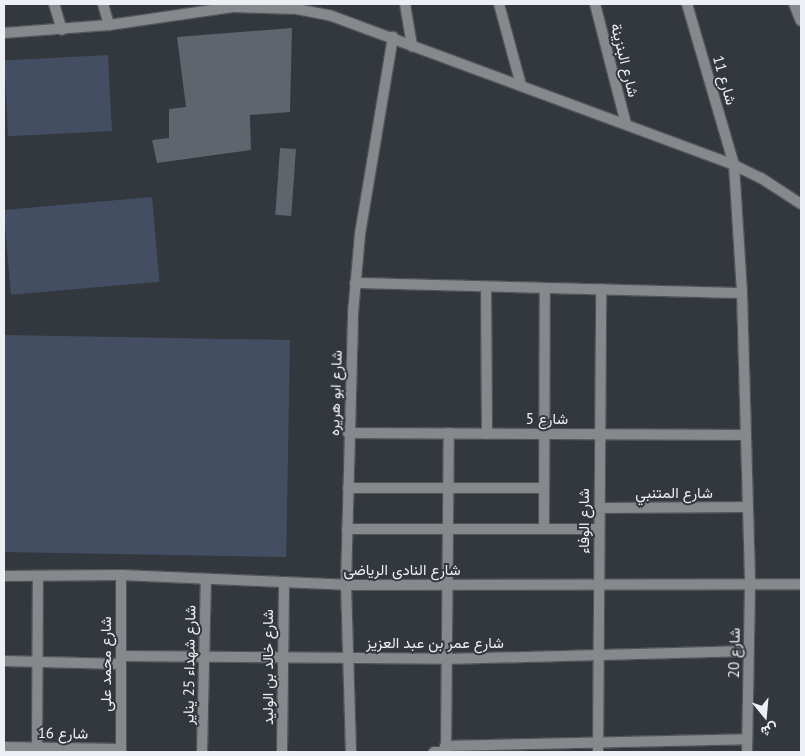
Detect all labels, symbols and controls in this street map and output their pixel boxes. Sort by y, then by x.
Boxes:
street label: شارع البنزينة [607,21,643,99]
street label: شارع 11 [709,53,741,107]
street label: شارع ابو هريره [325,350,345,436]
street label: شارع 5 [526,410,568,428]
street label: شارع المتنبي [635,484,713,502]
street label: شارع الوفاء [575,488,593,554]
street label: شارع النادى الرياضى [343,561,461,579]
street label: شارع شهداء 25 يناير [179,605,199,725]
street label: شارع خالد بن الوليد [259,609,277,725]
street label: شارع محمد على [97,616,115,712]
street label: شارع 20 [725,628,743,678]
street label: شارع عمر بن عبد العزيز [366,634,504,652]
north arrow [740,691,790,741]
text: ش [759,719,780,741]
street label: شارع 16 [38,724,88,742]

